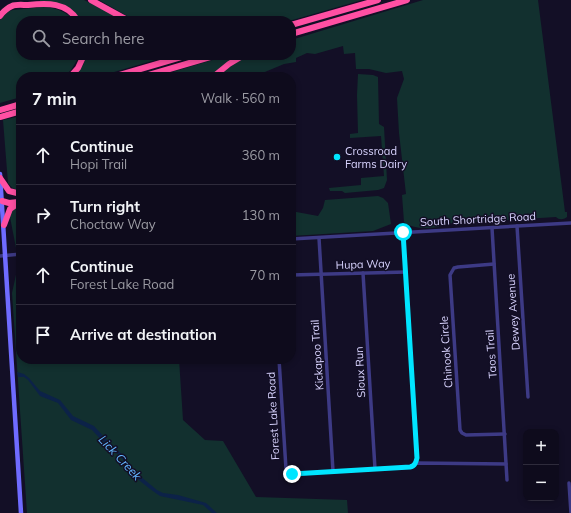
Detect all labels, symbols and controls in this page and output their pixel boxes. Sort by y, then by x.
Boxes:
search box [16,16,296,60]
icon: search [30,27,52,49]
text: Search here [62,29,144,48]
text: 7 min [32,88,77,109]
text: Walk · 560 m [201,90,280,106]
text: Continue [70,137,133,156]
icon: ahead [32,144,54,166]
place label: Crossroad Farms Dairy [345,144,407,171]
text: 360 m [242,147,280,163]
marker: Crossroad Farms Dairy [332,152,342,162]
text: Hopi Trail [70,156,127,172]
text: Turn right [70,197,140,216]
icon: right [32,204,54,226]
text: 130 m [242,207,280,223]
street label: South Shortridge Road [420,209,536,229]
text: Choctaw Way [70,216,156,232]
route start [394,223,412,241]
street label: Hupa Way [335,256,391,272]
text: Continue [70,257,133,276]
icon: ahead [32,264,54,286]
text: 70 m [250,267,280,283]
street label: Dewey Avenue [503,273,523,351]
text: Forest Lake Road [70,276,174,292]
street label: Chinook Circle [436,315,456,389]
street label: Kickapoo Trail [308,319,326,391]
icon: arrive [32,324,54,346]
text: Arrive at destination [70,325,217,344]
street label: Taos Trail [482,329,500,379]
street label: Sioux Run [352,346,368,398]
street label: Forest Lake Road [264,372,282,460]
map controls [523,429,559,501]
button: + [523,429,559,465]
water label: Lick Creek [96,432,146,484]
route end [283,465,301,483]
button: − [523,465,559,501]

